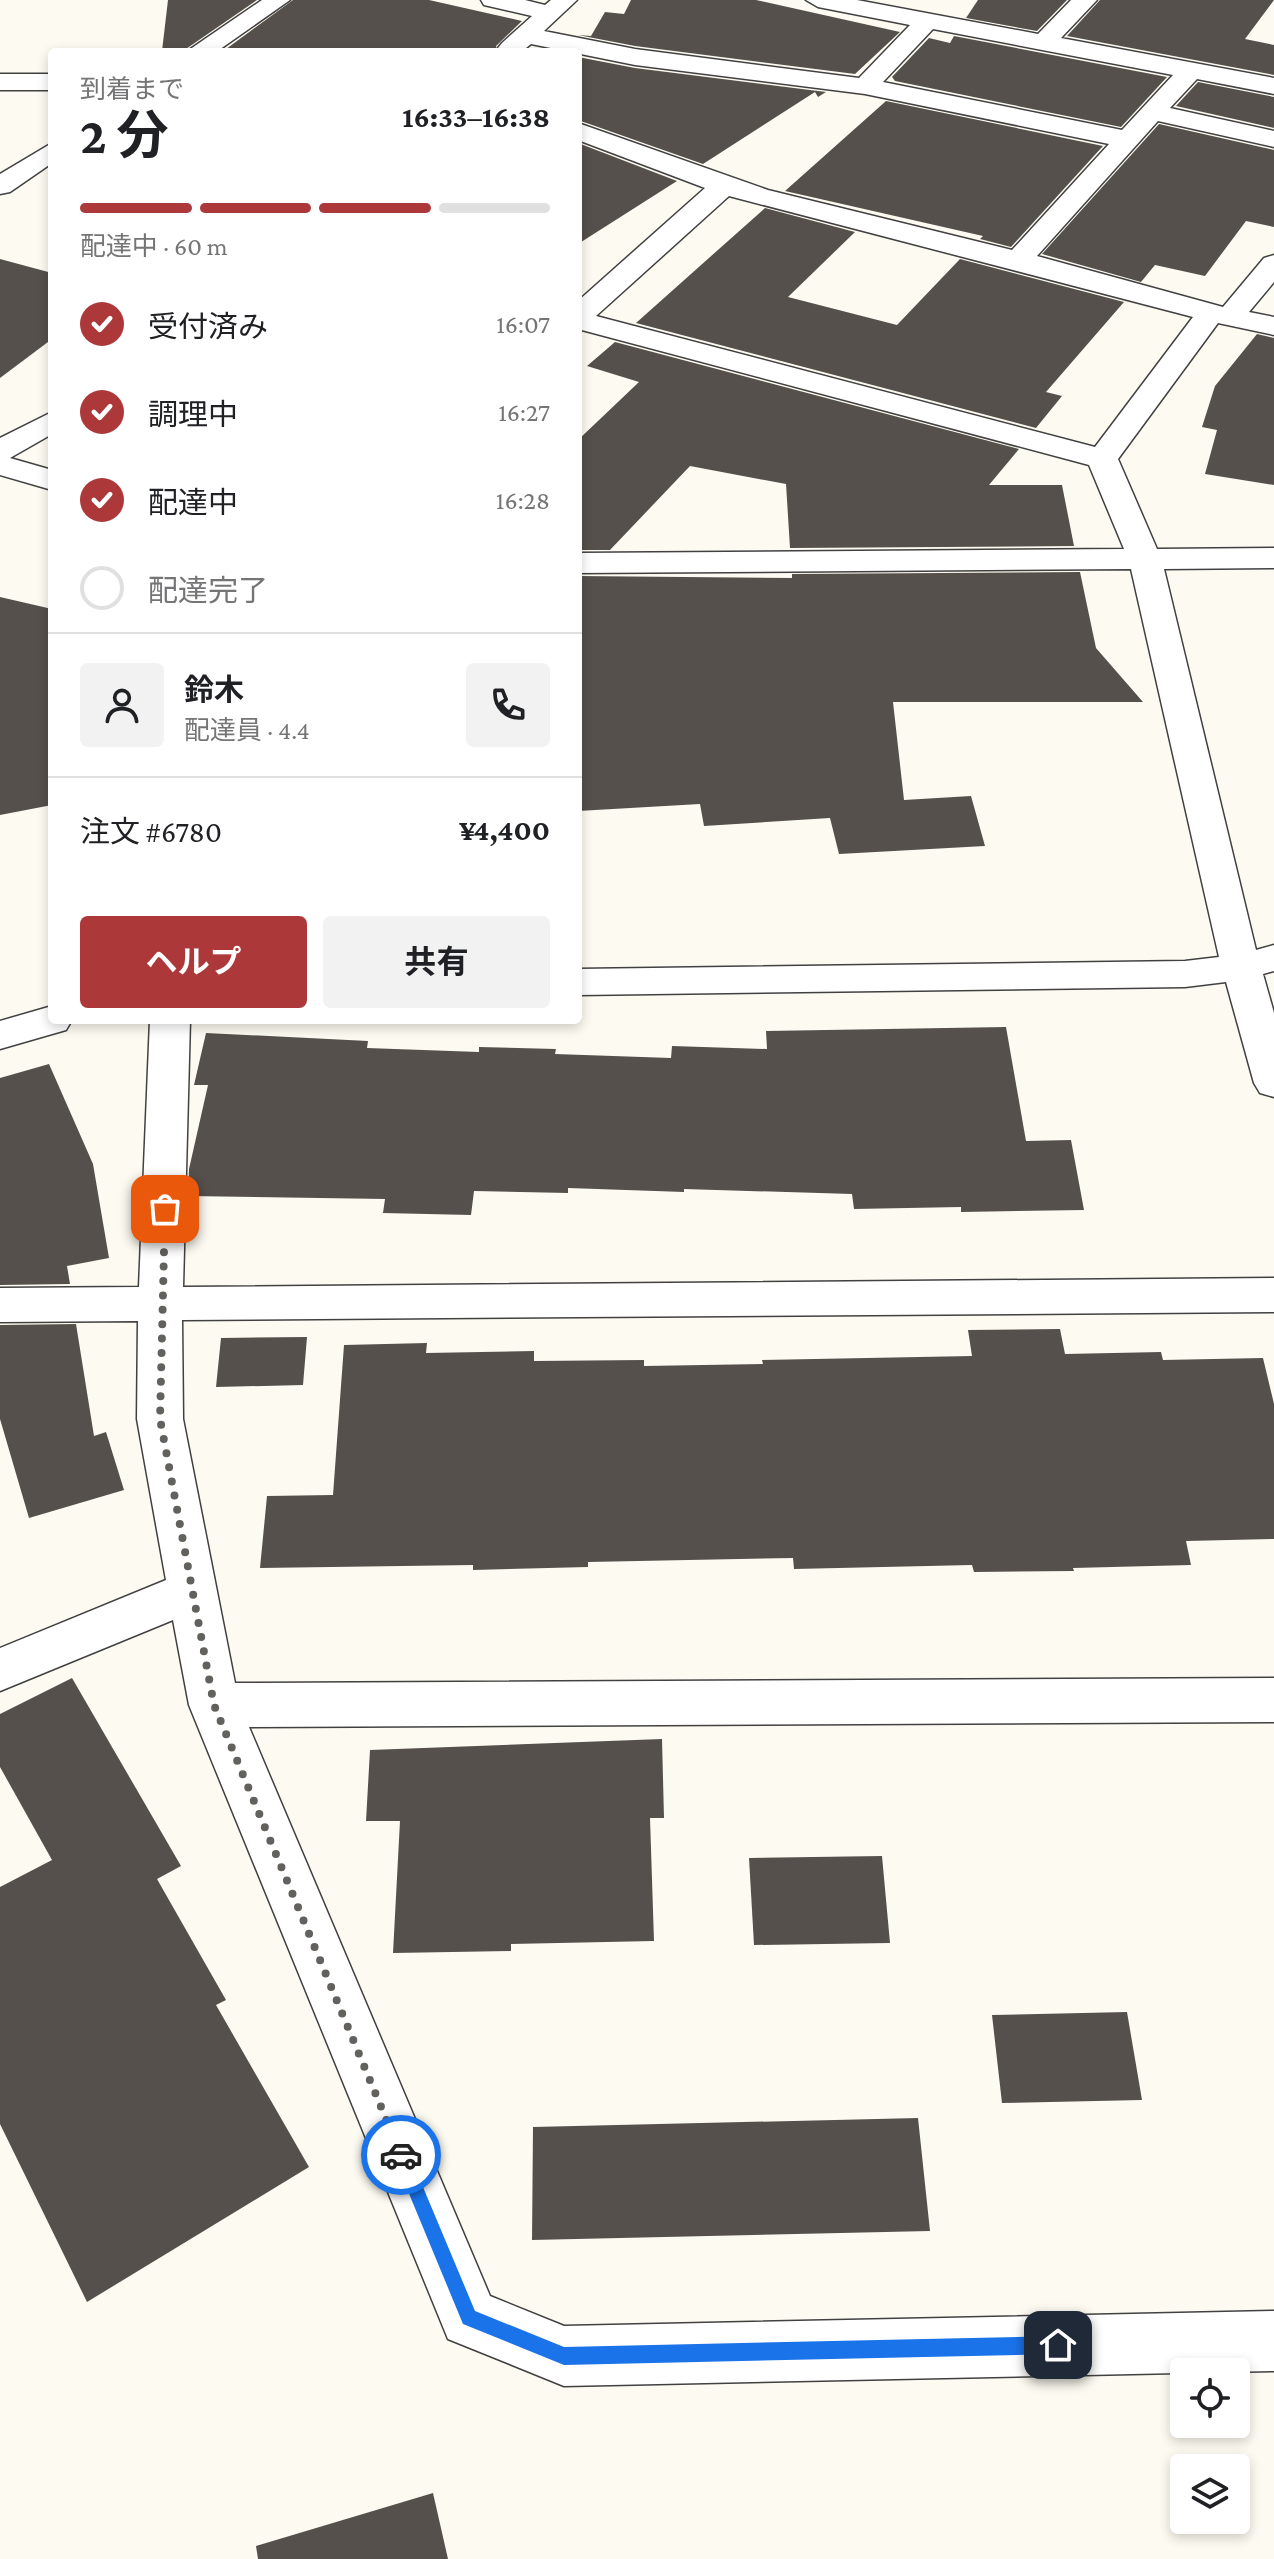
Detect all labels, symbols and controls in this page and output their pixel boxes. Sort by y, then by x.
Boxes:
text: 到着まで [80,75,184,104]
text: 16:33–16:38 [402,100,550,133]
text: 2 分 [80,106,169,164]
text: 配達中 · 60 m [80,232,228,261]
icon: check [80,302,124,346]
text: 受付済み [148,310,268,343]
text: 16:07 [496,310,550,339]
icon: check [80,390,124,434]
text: 調理中 [148,398,238,431]
text: 16:27 [498,398,550,427]
icon: check [80,478,124,522]
text: 配達中 [148,486,238,519]
text: 16:28 [496,486,550,515]
text: 配達完了 [148,574,268,607]
button: person [80,663,164,747]
button: phone [466,663,550,747]
text: 鈴木 [184,673,244,706]
text: 配達員 · 4.4 [184,716,310,745]
text: ¥4,400 [459,813,550,846]
text: 注文 #6780 [80,815,222,848]
button: ヘルプ [80,916,307,1008]
button: 共有 [323,916,550,1008]
pin [131,1175,199,1243]
icon: bag [143,1187,187,1231]
courier [361,2115,441,2195]
icon: car [379,2133,423,2177]
pin [1024,2311,1092,2379]
icon: home [1036,2323,1080,2367]
map controls [1170,2358,1250,2534]
button: locate [1170,2358,1250,2438]
button: layers [1170,2454,1250,2534]

